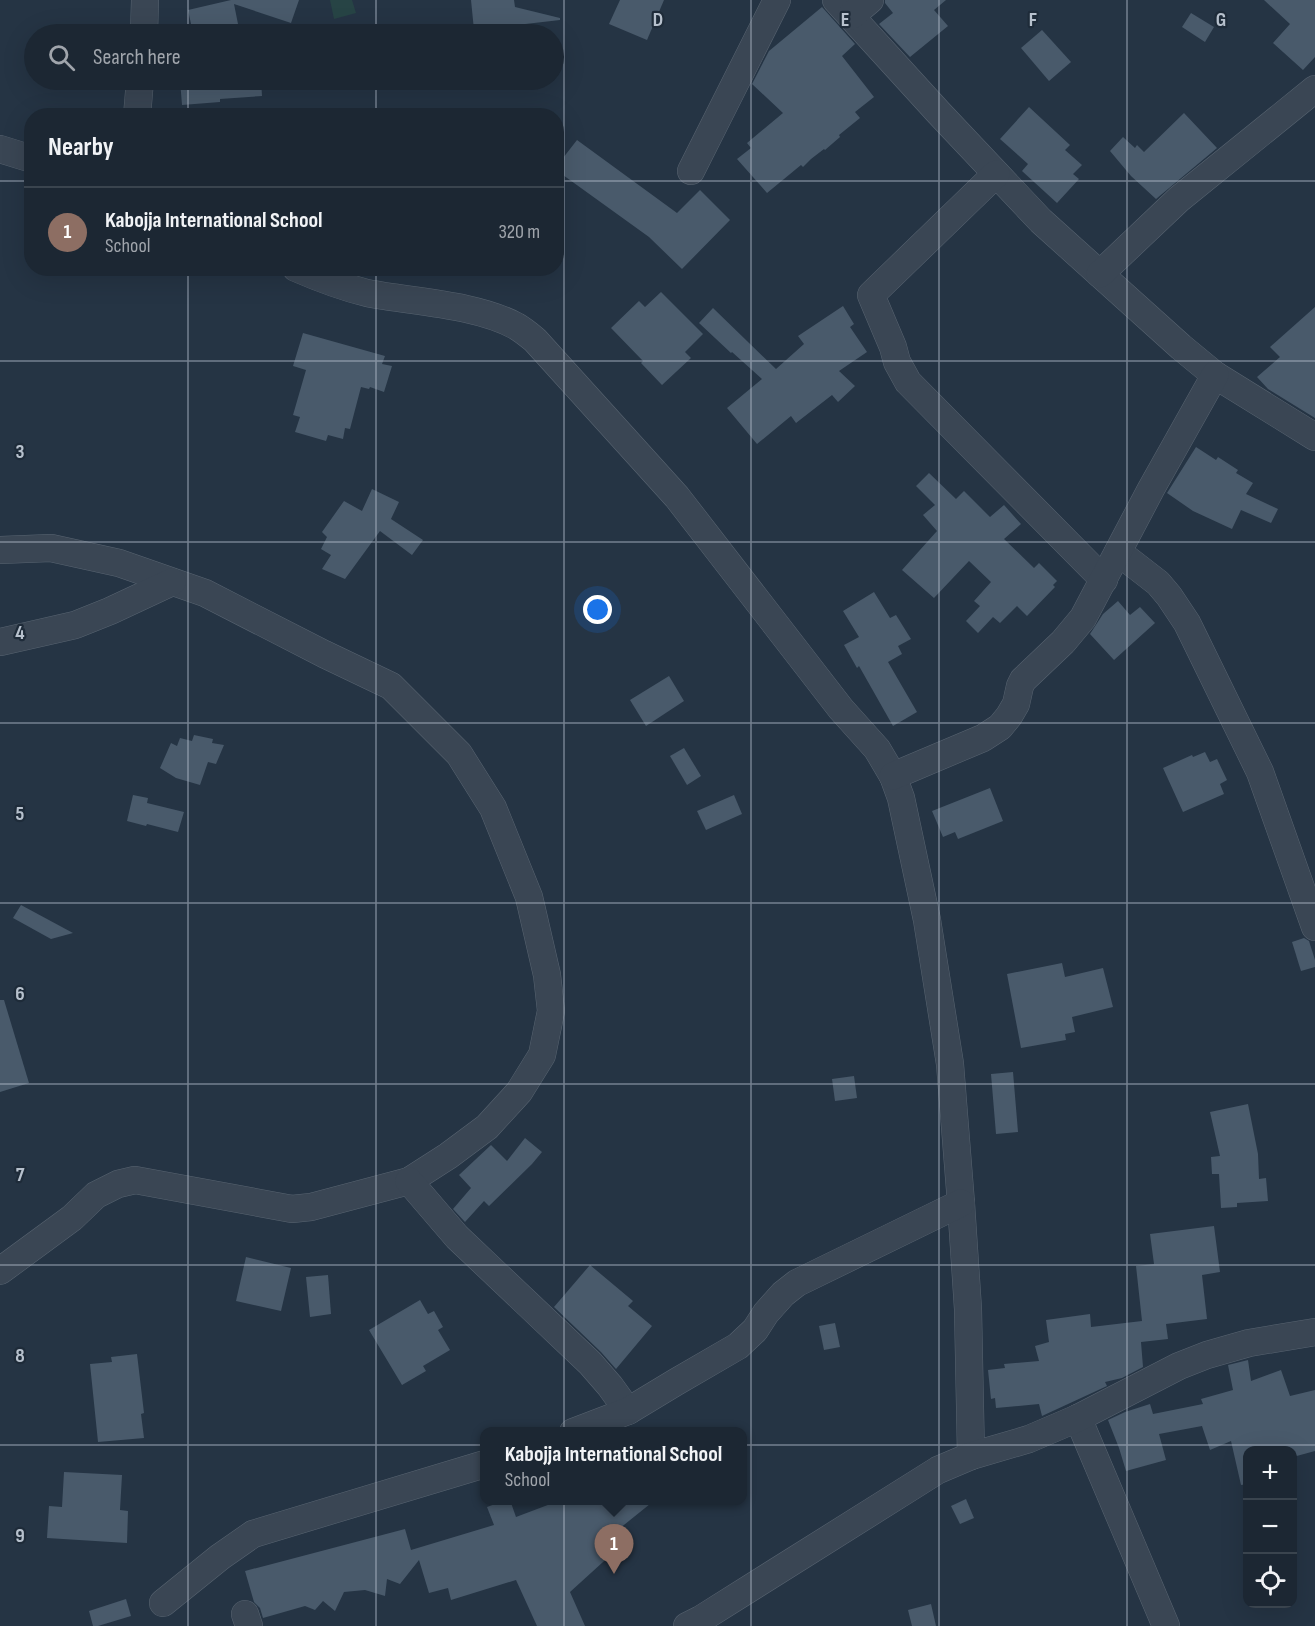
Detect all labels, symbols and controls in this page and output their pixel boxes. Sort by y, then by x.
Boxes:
text: D [653,8,663,32]
text: E [841,8,849,32]
text: F [1029,8,1037,32]
text: G [1216,8,1226,32]
search box [24,24,564,90]
icon: search [45,41,78,74]
text: Search here [93,44,180,71]
text: Nearby [48,132,114,163]
text: Kabojja International School [105,207,323,234]
text: 1 [64,220,71,244]
text: 320 m [498,220,540,244]
text: School [105,234,150,258]
text: 3 [16,440,25,464]
your location [583,595,612,624]
text: 4 [15,621,25,645]
text: 5 [16,802,25,826]
text: 6 [15,982,25,1006]
text: 7 [16,1163,25,1187]
text: 8 [15,1344,25,1368]
popup [480,1427,747,1505]
text: Kabojja International School [505,1441,722,1468]
map controls [1243,1446,1297,1608]
button: + [1243,1446,1297,1500]
text: School [505,1468,550,1492]
button: − [1243,1500,1297,1554]
text: 9 [15,1524,25,1548]
pin: 1 [594,1524,634,1574]
button: locate [1243,1554,1297,1608]

